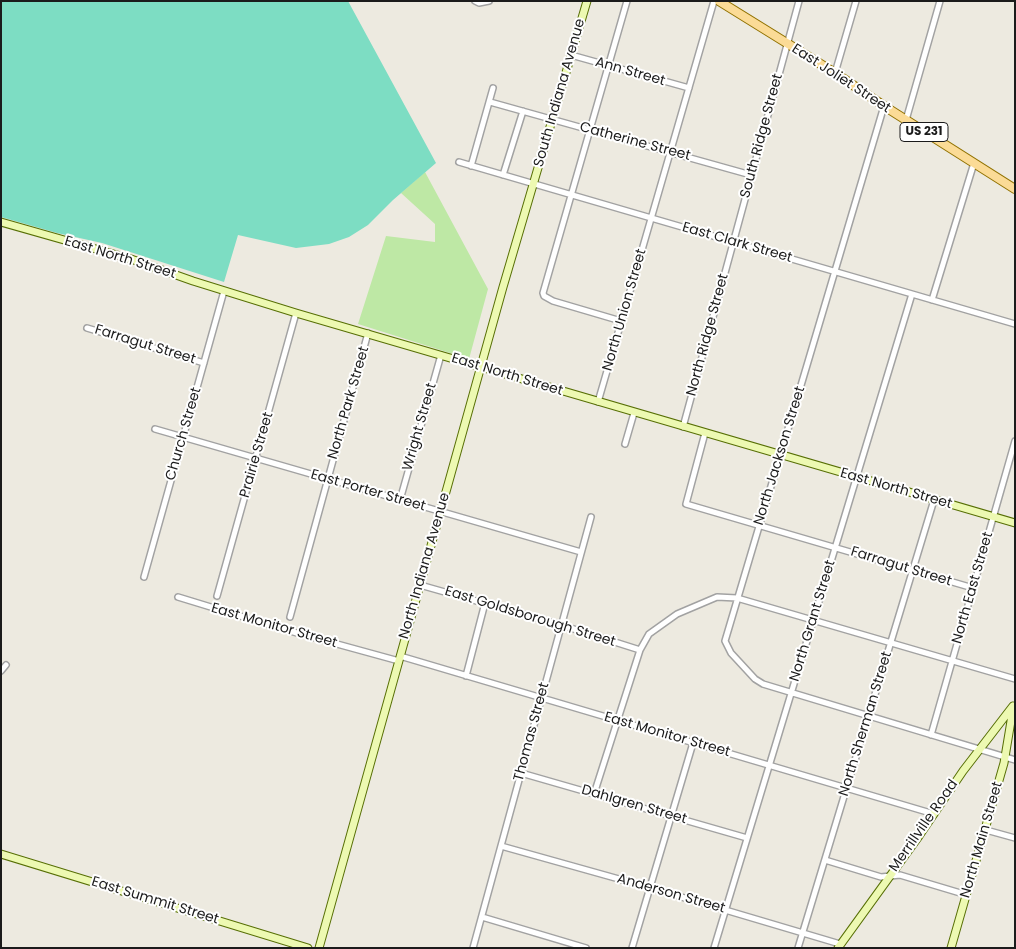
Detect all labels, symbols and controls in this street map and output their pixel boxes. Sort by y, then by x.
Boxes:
street label: South Indiana Avenue [531,17,589,169]
street label: East Joliet Street [788,41,894,117]
street label: Ann Street [593,54,667,90]
street label: South Ridge Street [737,72,787,200]
street label: Catherine Street [578,119,692,165]
road number: US 231 [900,122,948,142]
street label: East Clark Street [680,219,794,267]
street label: East North Street [62,233,178,283]
street label: North Union Street [600,247,650,373]
street label: North Ridge Street [684,272,732,398]
street label: Farragut Street [92,322,198,368]
street label: North Park Street [325,345,373,461]
street label: East North Street [449,350,565,400]
street label: Wright Street [399,381,441,473]
street label: Church Street [163,385,205,483]
street label: North Jackson Street [751,385,809,527]
street label: Prairie Street [237,410,277,500]
street label: East North Street [838,465,954,513]
street label: East Porter Street [309,467,427,515]
street label: North Indiana Avenue [396,491,454,641]
street label: North East Street [949,530,997,646]
street label: Farragut Street [848,544,954,590]
street label: North Grant Street [787,558,839,684]
street label: East Goldsborough Street [443,583,617,651]
street label: East Monitor Street [209,600,339,652]
street label: North Sherman Street [836,650,896,798]
street label: Thomas Street [511,681,553,783]
street label: East Monitor Street [602,709,732,761]
street label: Merrillville Road [886,777,962,875]
street label: North Main Street [957,780,1007,900]
street label: Dahlgren Street [579,782,689,828]
street label: Anderson Street [615,871,727,917]
street label: East Summit Street [89,874,221,928]

